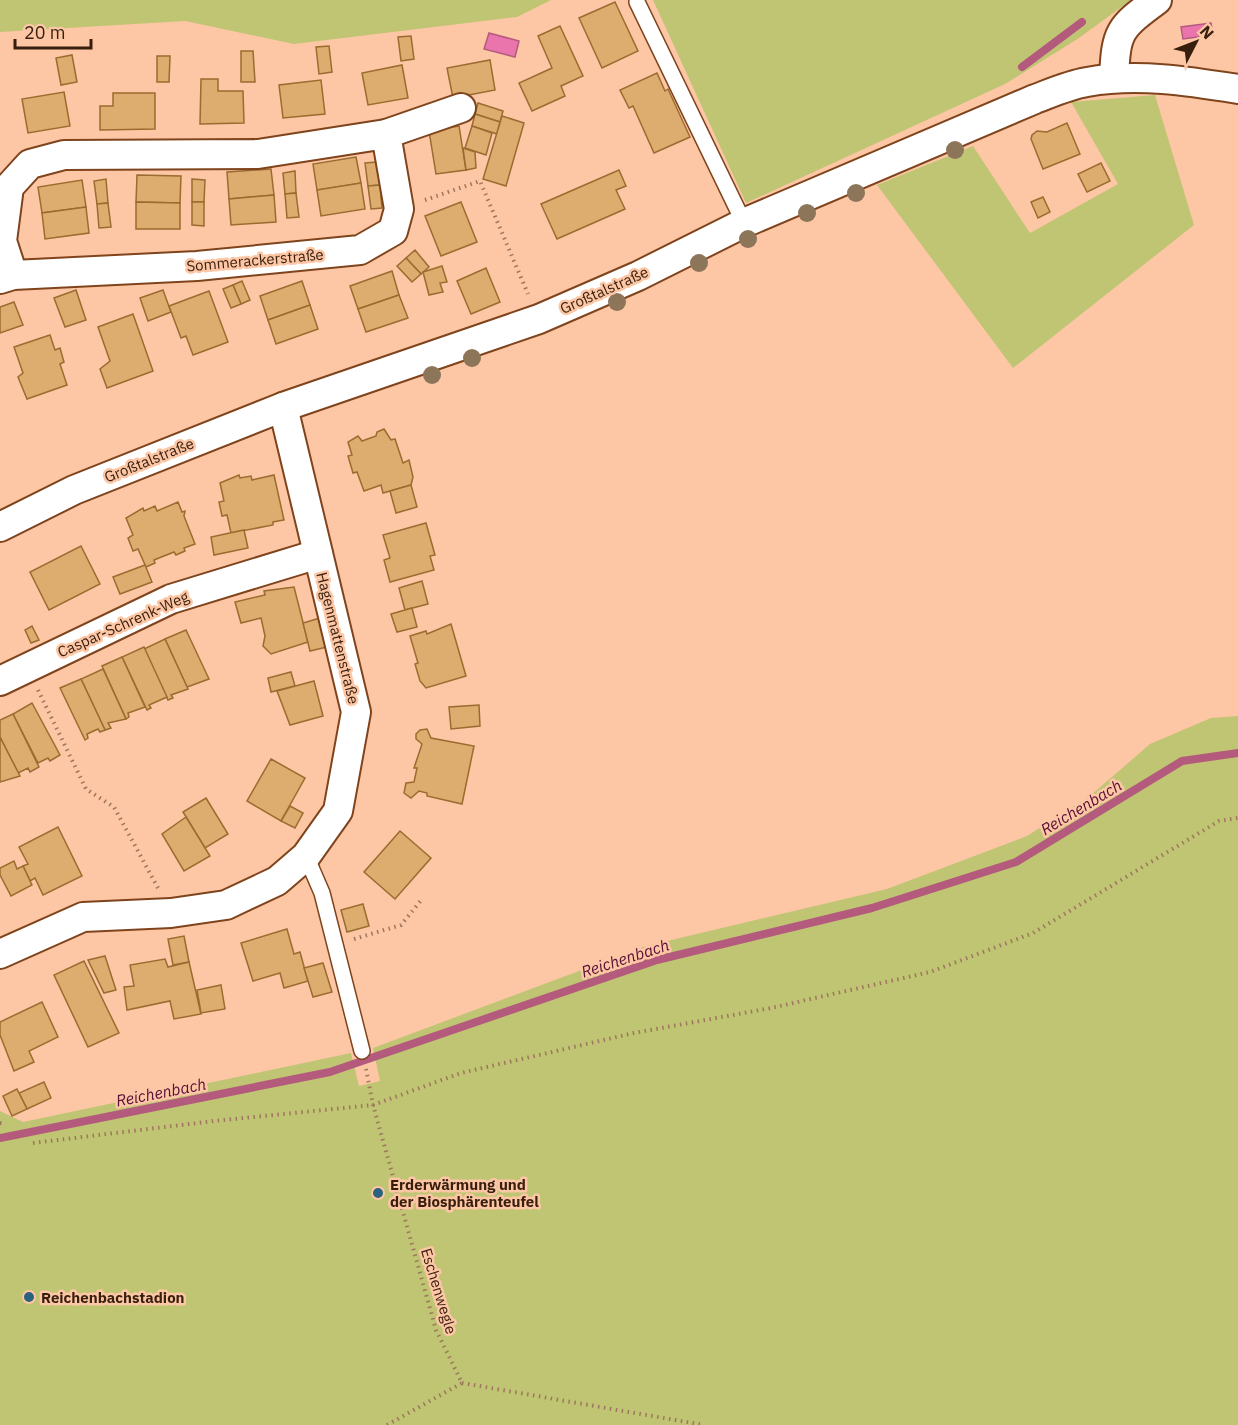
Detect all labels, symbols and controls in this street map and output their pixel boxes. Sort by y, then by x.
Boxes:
scale bar [15,12,92,50]
north arrow [1166,12,1226,72]
text: 20 m [24,21,66,44]
text: N [1196,21,1218,43]
street label: Sommerackerstraße [186,245,324,275]
street label: Großtalstraße [557,262,651,318]
street label: Großtalstraße [101,433,197,487]
street label: Hagenmattenstraße [312,570,364,706]
street label: Caspar-Schrenk-Weg [54,587,192,661]
water label: Reichenbach [1037,775,1125,839]
water label: Reichenbach [578,934,672,982]
water label: Reichenbach [114,1073,208,1111]
place label: Erderwärmung und der Biosphärenteufel [390,1175,539,1211]
marker: Erderwärmung und der Biosphärenteufel [371,1186,385,1200]
street label: Eschenwegle [417,1246,461,1336]
place label: Reichenbachstadion [41,1288,185,1307]
marker: Reichenbachstadion [22,1290,36,1304]

